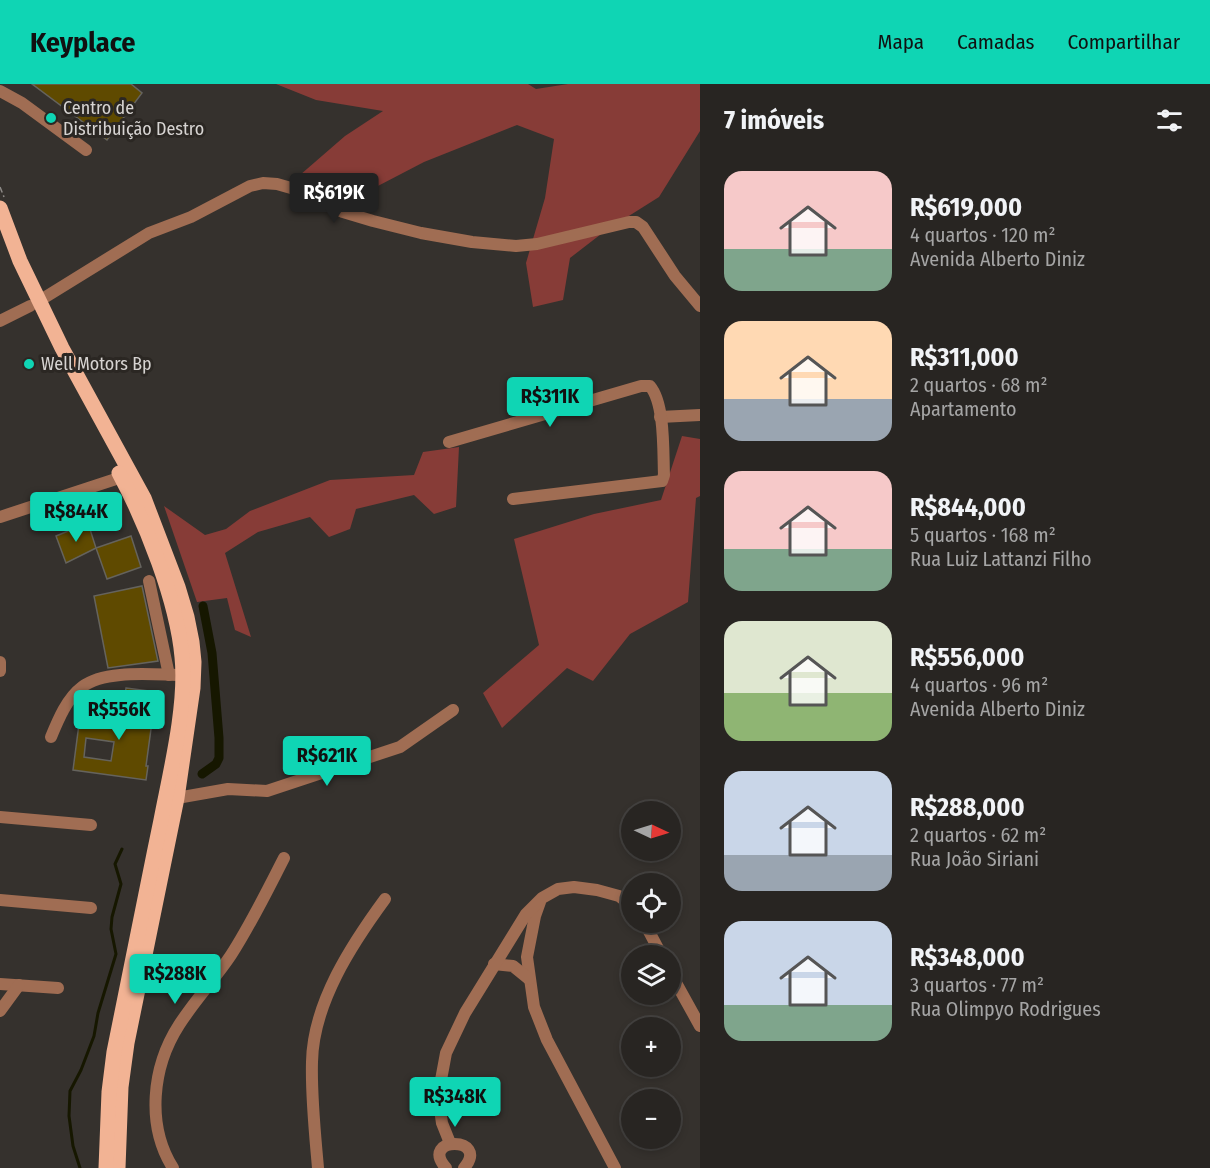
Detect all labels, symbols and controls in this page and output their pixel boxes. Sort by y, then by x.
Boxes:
text: Keyplace [30,26,136,59]
text: Mapa [878,29,924,55]
text: Camadas [957,29,1035,55]
text: Compartilhar [1068,29,1180,55]
place label: Centro de Distribuição Destro [63,97,204,140]
icon: filters [1153,104,1186,137]
text: 7 imóveis [724,105,824,136]
marker: Centro de Distribuição Destro [44,111,58,125]
pin: R$619K [285,173,383,224]
text: R$619K [304,180,364,204]
text: R$619,000 [910,192,1022,223]
icon: home [772,195,844,267]
text: 4 quartos · 120 m² [910,223,1056,247]
text: Avenida Alberto Diniz [910,247,1085,271]
text: R$311,000 [910,342,1019,373]
icon: home [772,345,844,417]
place label: Well Motors Bp [41,353,152,375]
marker: Well Motors Bp [22,357,36,371]
text: 2 quartos · 68 m² [910,373,1048,397]
pin: R$311K [501,377,599,428]
text: R$311K [521,384,579,408]
text: Apartamento [910,397,1017,421]
pin: R$844K [27,492,125,543]
text: R$844,000 [910,492,1026,523]
icon: home [772,495,844,567]
text: R$844K [44,499,108,523]
text: 5 quartos · 168 m² [910,523,1056,547]
text: Rua Luiz Lattanzi Filho [910,547,1091,571]
text: R$556,000 [910,642,1024,673]
icon: home [772,645,844,717]
text: 4 quartos · 96 m² [910,673,1048,697]
pin: R$556K [70,690,168,741]
text: R$556K [88,697,150,721]
text: Avenida Alberto Diniz [910,697,1085,721]
pin: R$621K [278,736,376,787]
text: R$621K [297,743,357,767]
text: R$288,000 [910,792,1025,823]
icon: home [772,795,844,867]
north arrow [621,801,681,861]
map controls [621,801,681,1149]
text: 2 quartos · 62 m² [910,823,1046,847]
text: Rua João Siriani [910,847,1039,871]
button: locate [621,873,681,933]
text: R$348,000 [910,942,1025,973]
button: layers [621,945,681,1005]
icon: home [772,945,844,1017]
pin: R$288K [126,954,224,1005]
text: R$288K [144,961,206,985]
text: 3 quartos · 77 m² [910,973,1044,997]
text: Rua Olimpyo Rodrigues [910,997,1101,1021]
button: + [621,1017,681,1077]
pin: R$348K [406,1077,504,1128]
text: R$348K [424,1084,486,1108]
button: − [621,1089,681,1149]

